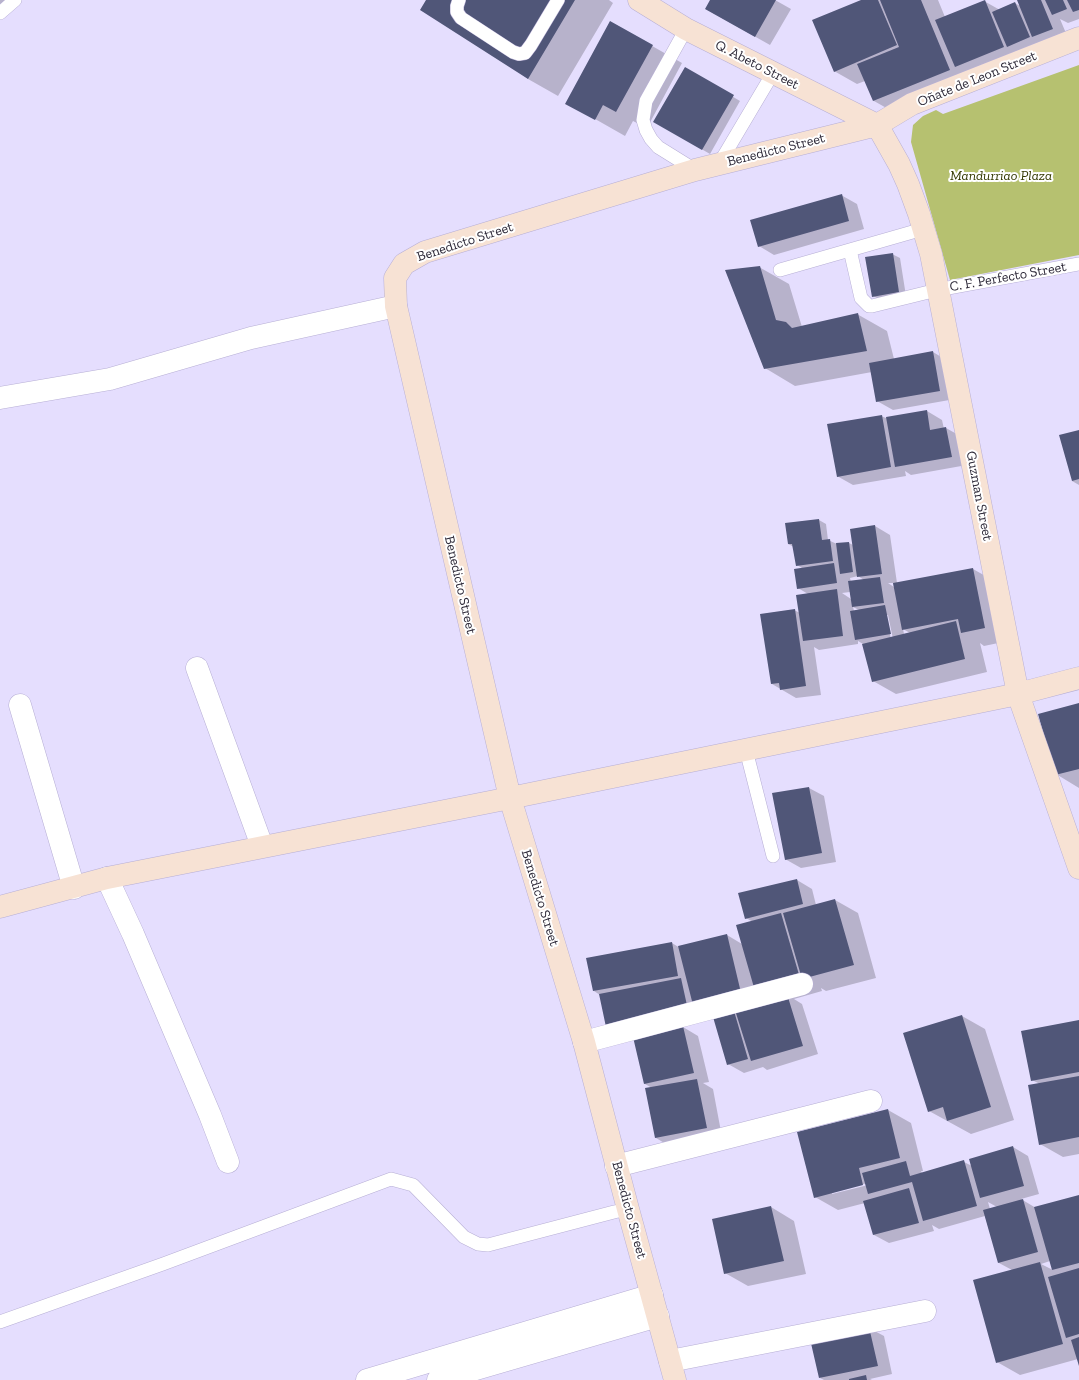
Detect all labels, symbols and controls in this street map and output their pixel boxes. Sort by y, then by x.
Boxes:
street label: Q. Abeto Street [712,37,802,93]
street label: Oñate de Leon Street [915,47,1039,111]
street label: Benedicto Street [725,130,827,170]
park label: Mandurriao Plaza [950,168,1052,184]
street label: Benedicto Street [415,219,515,265]
street label: C. F. Perfecto Street [948,258,1068,296]
street label: Guzman Street [962,450,996,542]
street label: Benedicto Street [441,534,479,636]
street label: Benedicto Street [517,848,563,948]
street label: Benedicto Street [608,1159,650,1261]

